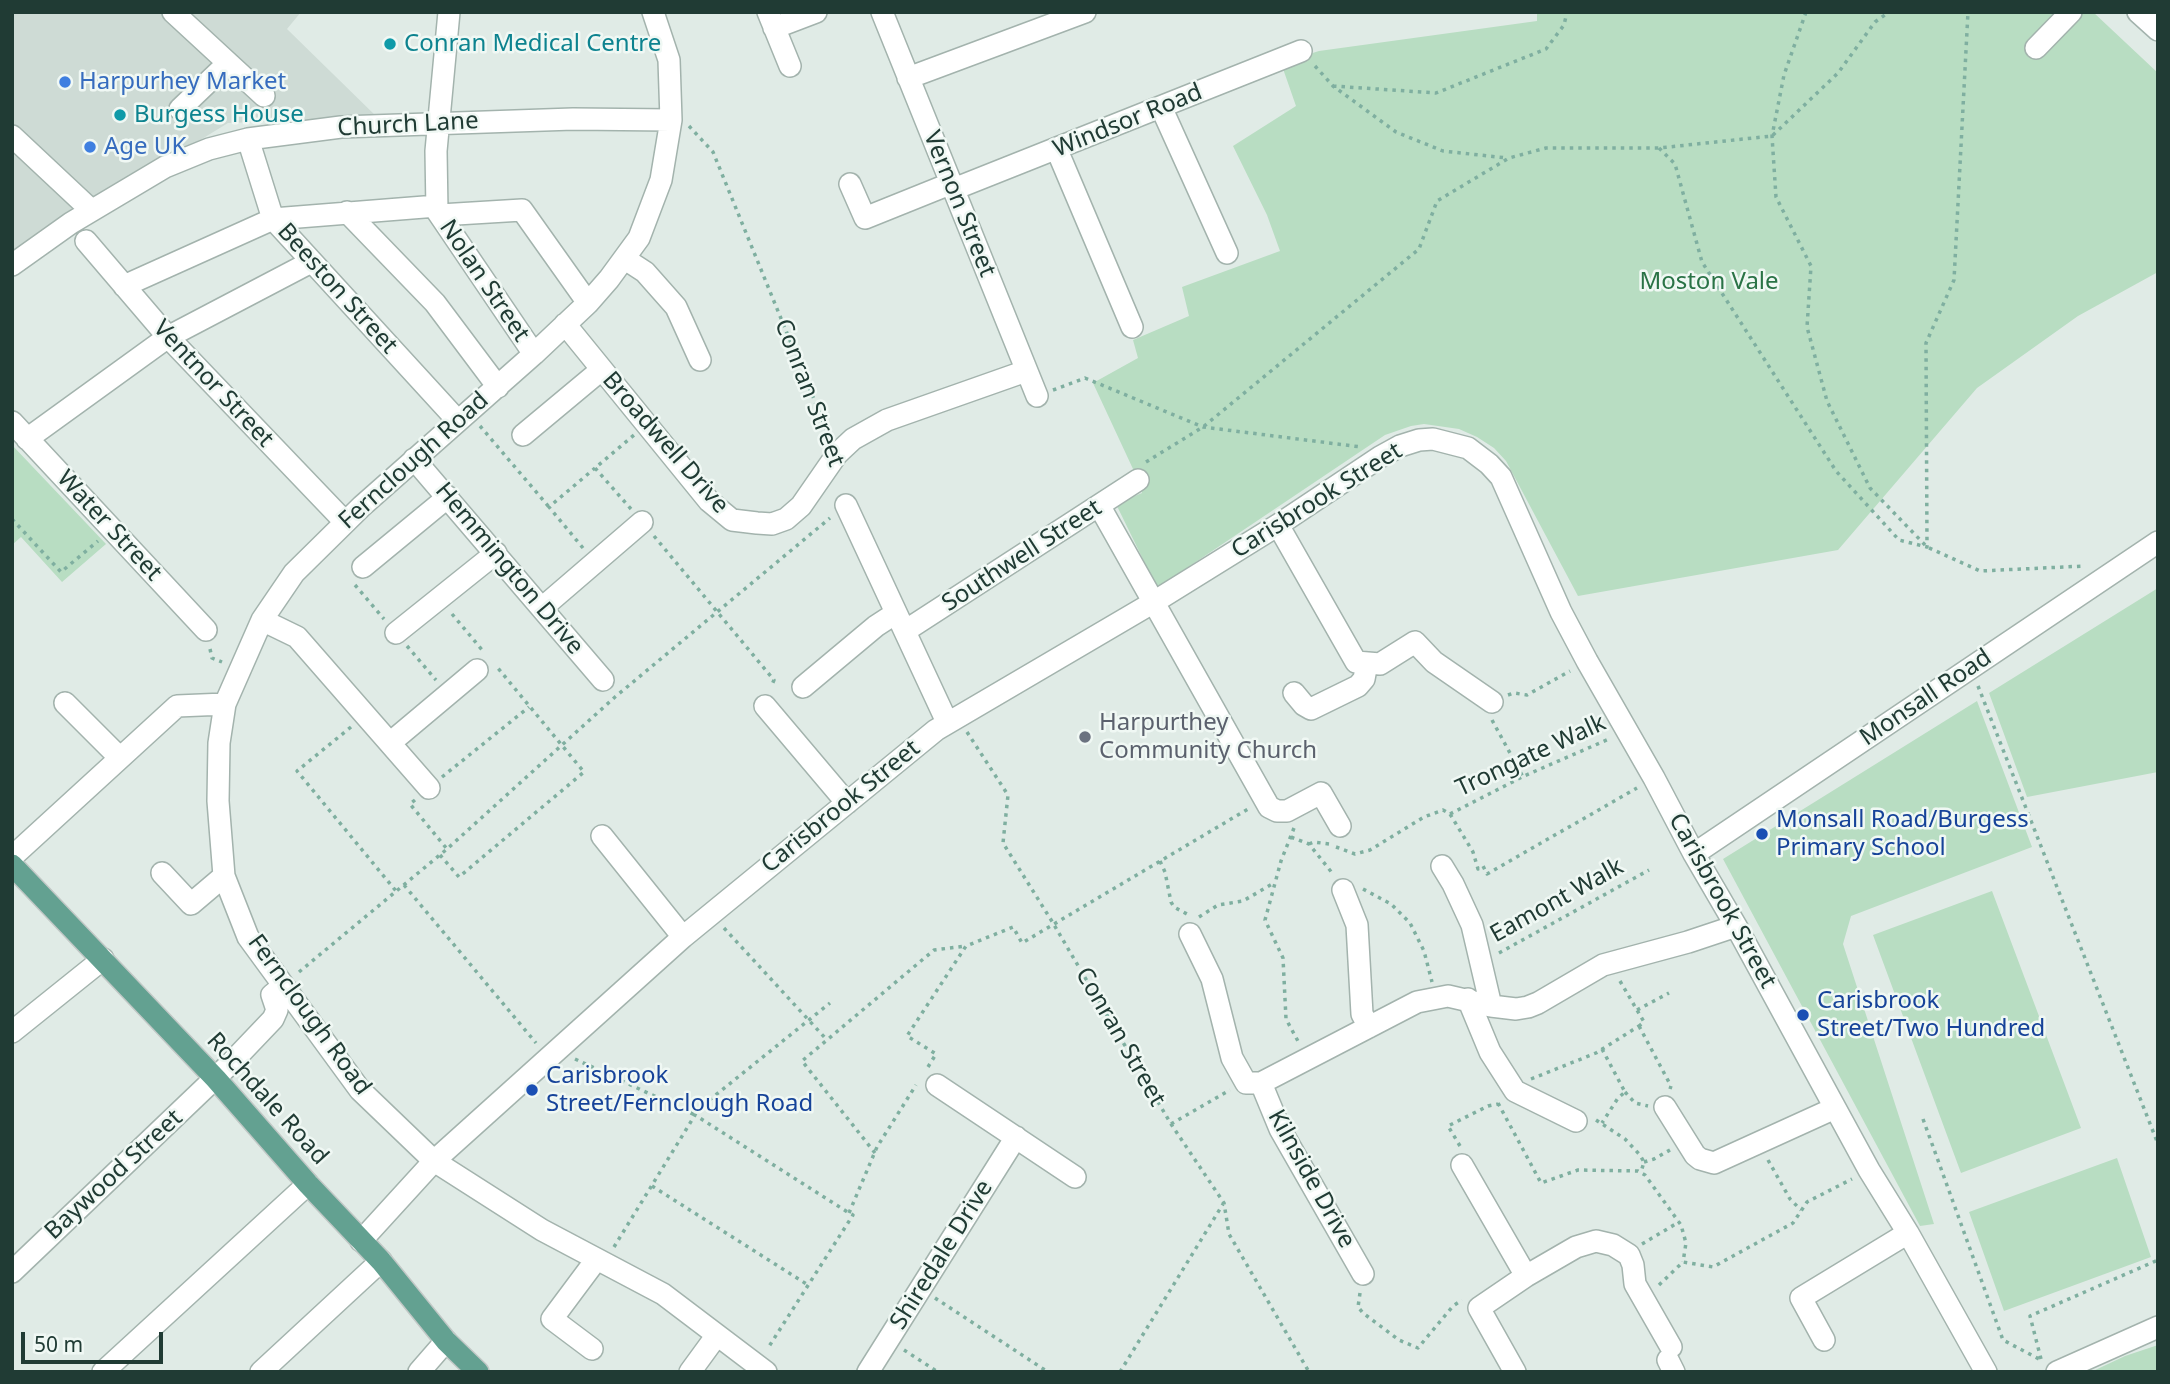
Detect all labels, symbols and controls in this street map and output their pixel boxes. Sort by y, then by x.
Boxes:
place label: Conran Medical Centre [404,30,661,58]
marker: Conran Medical Centre [382,36,398,52]
place label: Harpurhey Market [79,68,286,96]
marker: Harpurhey Market [57,74,73,90]
street label: Windsor Road [1049,78,1207,164]
place label: Burgess House [134,101,304,129]
marker: Burgess House [112,107,128,123]
street label: Church Lane [337,107,479,143]
street label: Vernon Street [917,127,1001,281]
place label: Age UK [104,133,186,161]
marker: Age UK [82,139,98,155]
street label: Nolan Street [433,215,535,347]
street label: Beeston Street [271,218,403,360]
park label: Moston Vale [1639,268,1779,296]
street label: Ventnor Street [147,314,279,454]
street label: Conran Street [768,315,850,471]
street label: Broadwell Drive [596,366,734,520]
street label: Fernclough Road [333,386,495,536]
street label: Carisbrook Street [1226,437,1408,565]
street label: Water Street [51,465,167,587]
street label: Hemmington Drive [429,477,589,661]
street label: Southwell Street [937,494,1107,618]
street label: Monsall Road [1855,643,1997,753]
place label: Harpurthey Community Church [1099,709,1317,765]
street label: Trongate Walk [1452,709,1610,803]
marker: Harpurthey Community Church [1077,729,1093,745]
street label: Carisbrook Street [756,734,926,880]
place label: Monsall Road/Burgess Primary School [1776,806,2029,862]
street label: Carisbrook Street [1662,809,1782,993]
marker: Monsall Road/Burgess Primary School [1754,826,1770,842]
street label: Eamont Walk [1485,853,1629,949]
street label: Fernclough Road [241,929,377,1101]
street label: Conran Street [1069,962,1171,1112]
place label: Carisbrook Street/Two Hundred [1817,987,2045,1043]
marker: Carisbrook Street/Two Hundred [1795,1007,1811,1023]
street label: Rochdale Road [200,1027,334,1171]
place label: Carisbrook Street/Fernclough Road [546,1062,813,1118]
marker: Carisbrook Street/Fernclough Road [524,1082,540,1098]
street label: Baywood Street [39,1104,189,1246]
street label: Kilnside Drive [1261,1105,1361,1253]
street label: Shiredale Drive [885,1175,999,1335]
scale bar [24,1318,166,1362]
text: 50 m [34,1330,83,1358]

